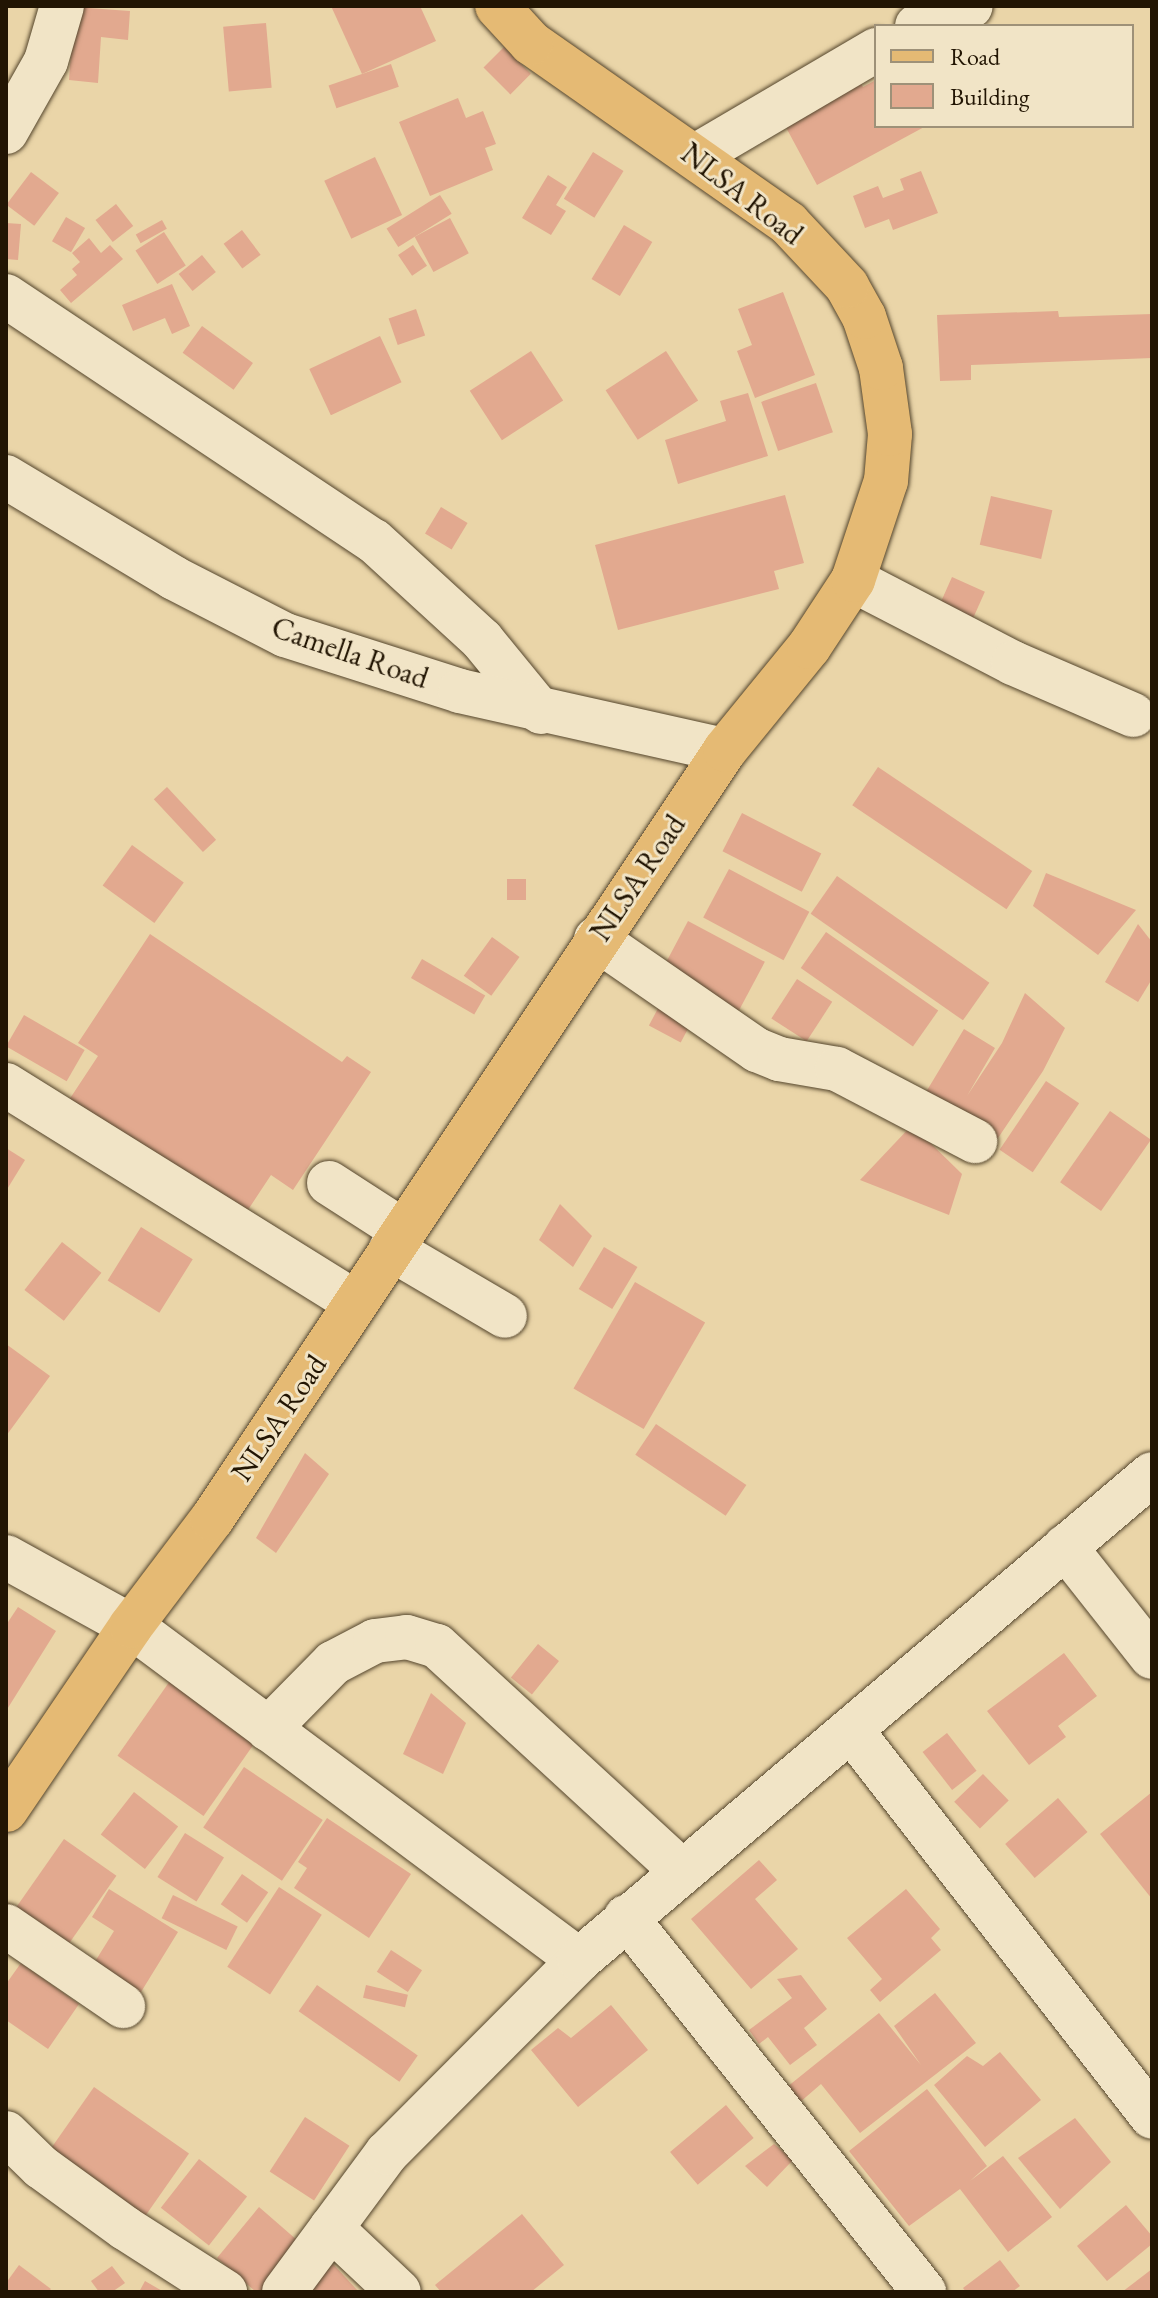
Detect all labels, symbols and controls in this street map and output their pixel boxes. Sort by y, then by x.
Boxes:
legend [874,24,1134,128]
text: Road [950,41,1000,72]
text: Building [950,81,1030,112]
street label: NLSA Road [674,135,810,253]
street label: Camella Road [267,609,433,697]
street label: NLSA Road [583,808,693,948]
street label: NLSA Road [224,1348,334,1488]

